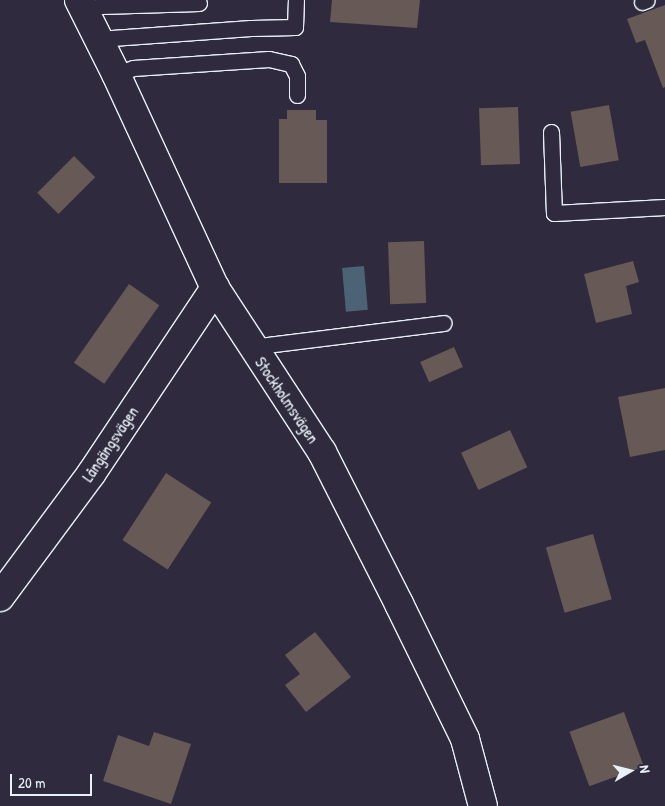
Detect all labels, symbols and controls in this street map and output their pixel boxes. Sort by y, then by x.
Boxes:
street label: Stockholmsvägen [251,353,323,447]
street label: Långängsvägen [78,403,142,485]
north arrow [605,746,655,796]
scale bar [12,764,95,796]
text: N [635,764,655,774]
text: 20 m [18,772,45,793]

